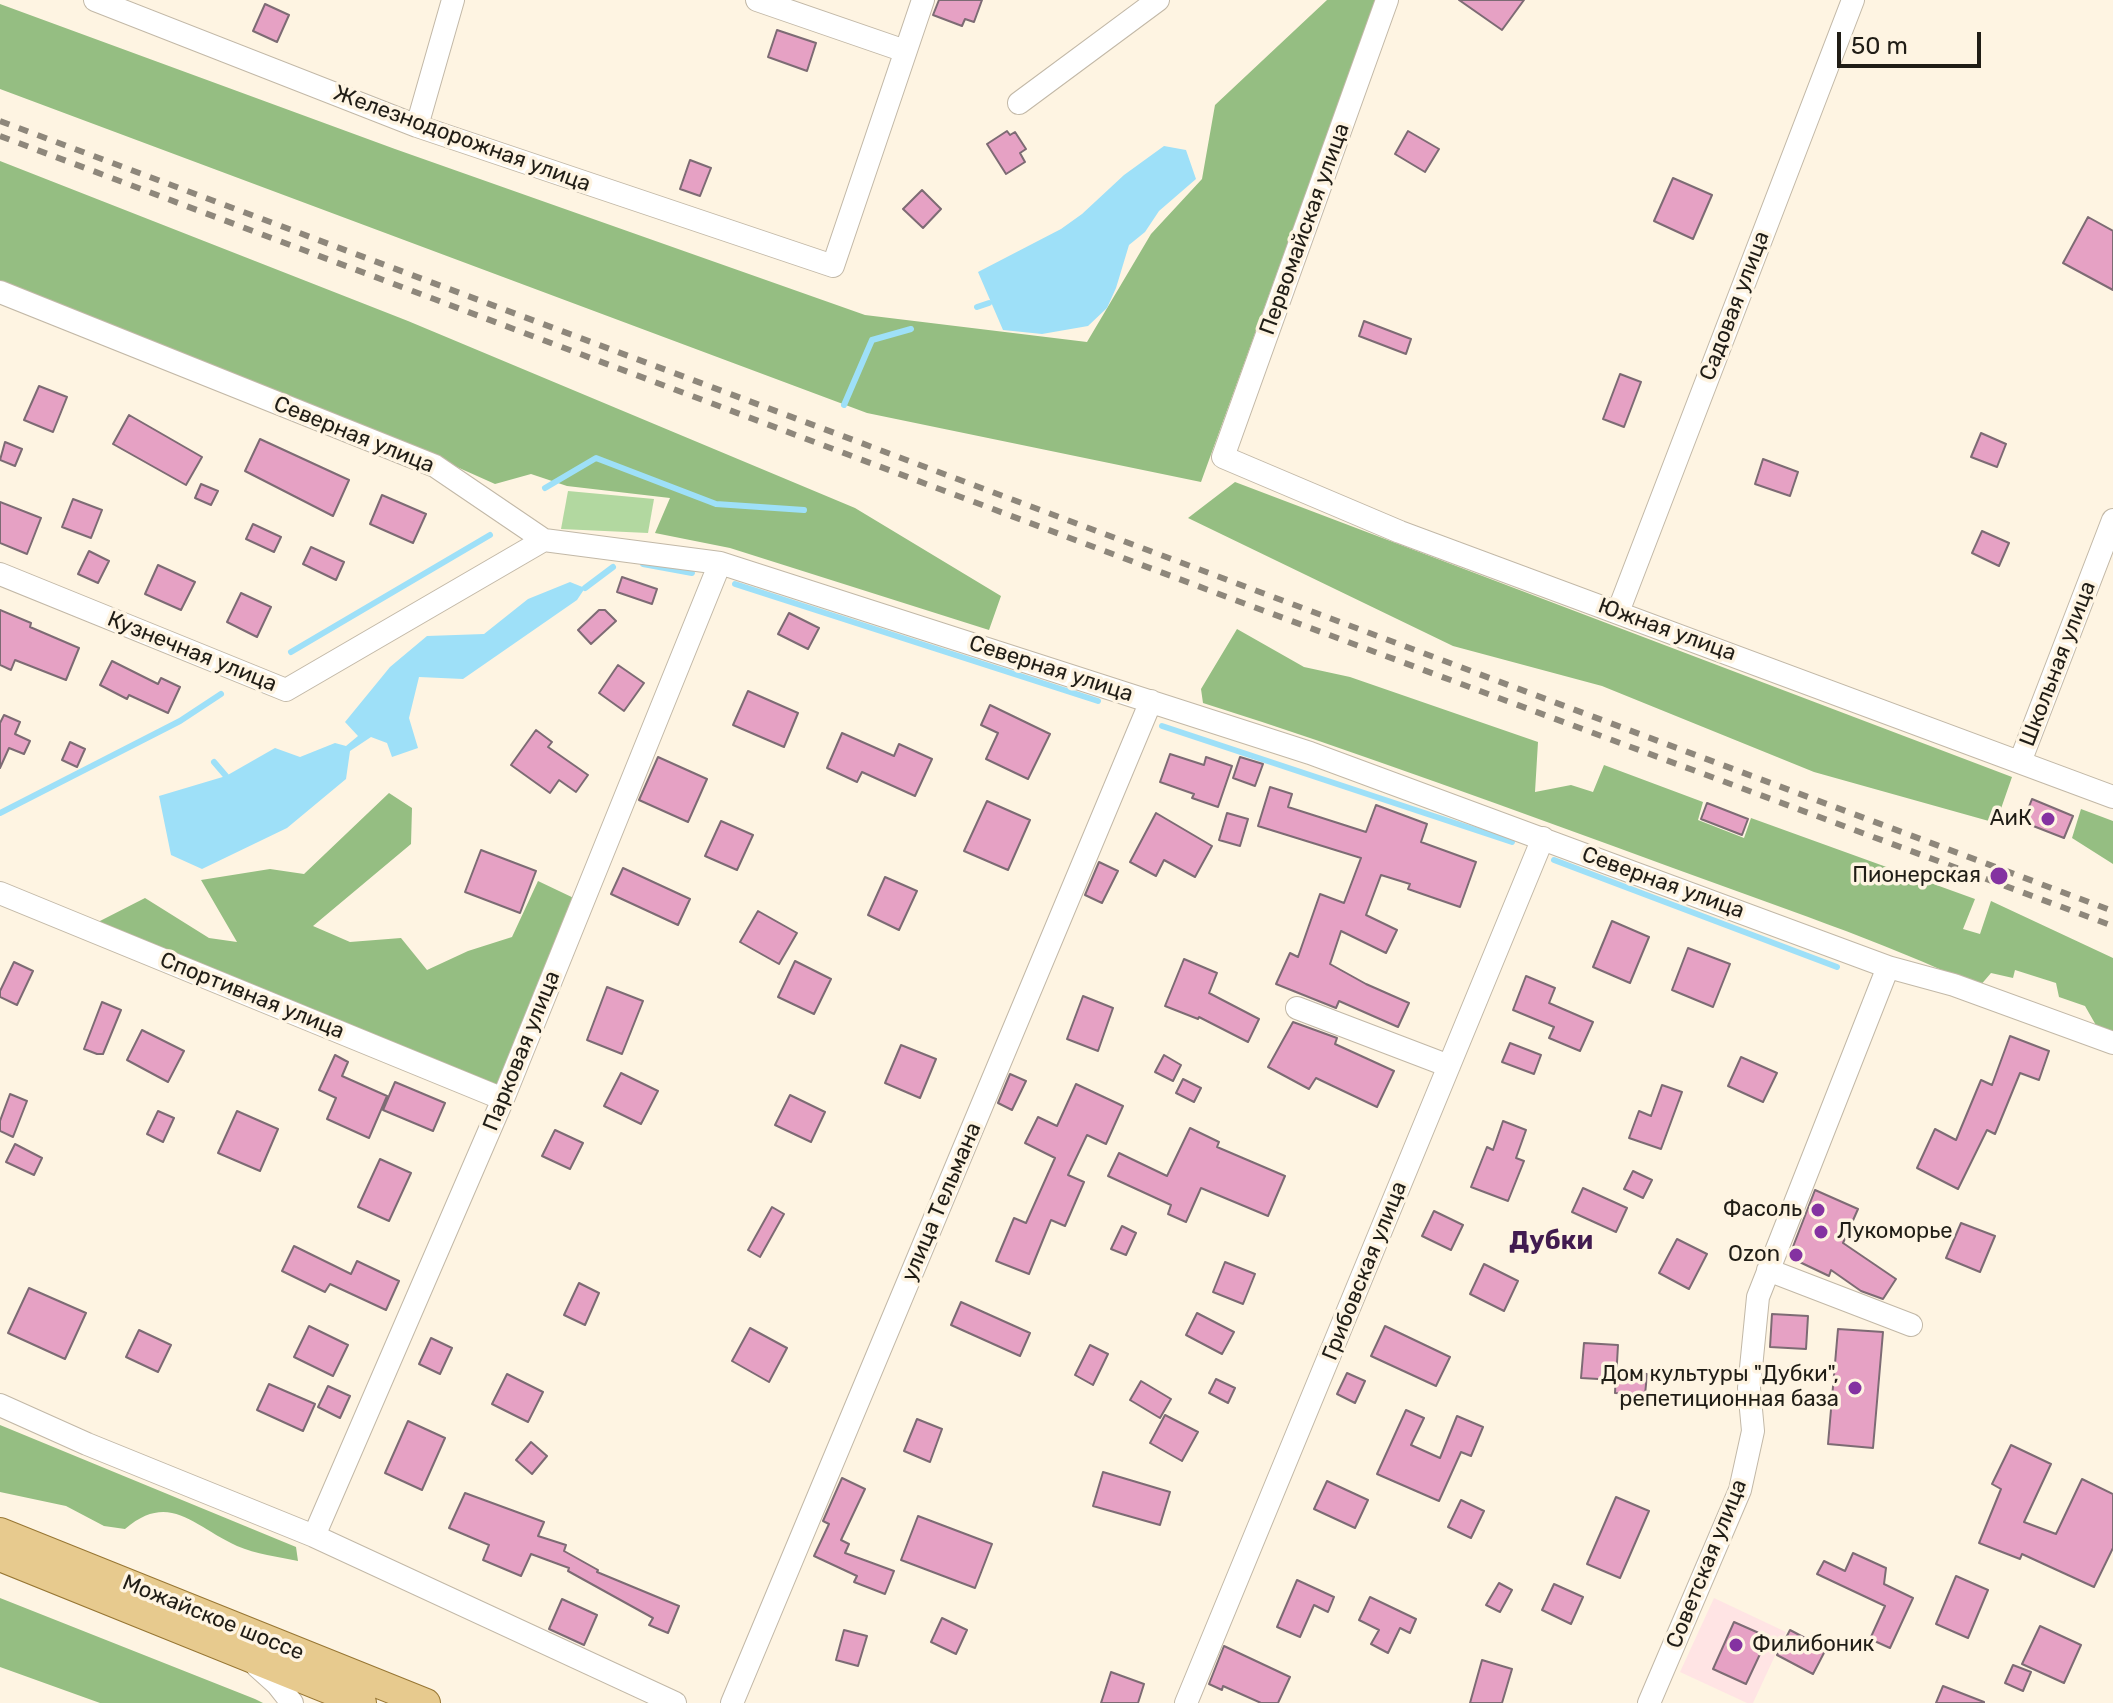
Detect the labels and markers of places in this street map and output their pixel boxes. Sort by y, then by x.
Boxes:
place label: АиК [1990,806,2032,832]
marker: АиК [2039,810,2057,828]
place label: Пионерская [1852,863,1981,889]
marker: Пионерская [1988,865,2010,887]
place label: Фасоль [1723,1197,1802,1223]
marker: Фасоль [1809,1201,1827,1219]
place label: Лукоморье [1837,1219,1953,1245]
marker: Лукоморье [1812,1223,1830,1241]
place label: Ozon [1728,1242,1780,1268]
marker: Ozon [1787,1246,1805,1264]
place label: Дом культуры "Дубки", репетиционная база [1601,1362,1839,1414]
marker: Дом культуры "Дубки", репетиционная база [1846,1379,1864,1397]
place label: Филибоник [1752,1632,1874,1658]
marker: Филибоник [1727,1636,1745,1654]

